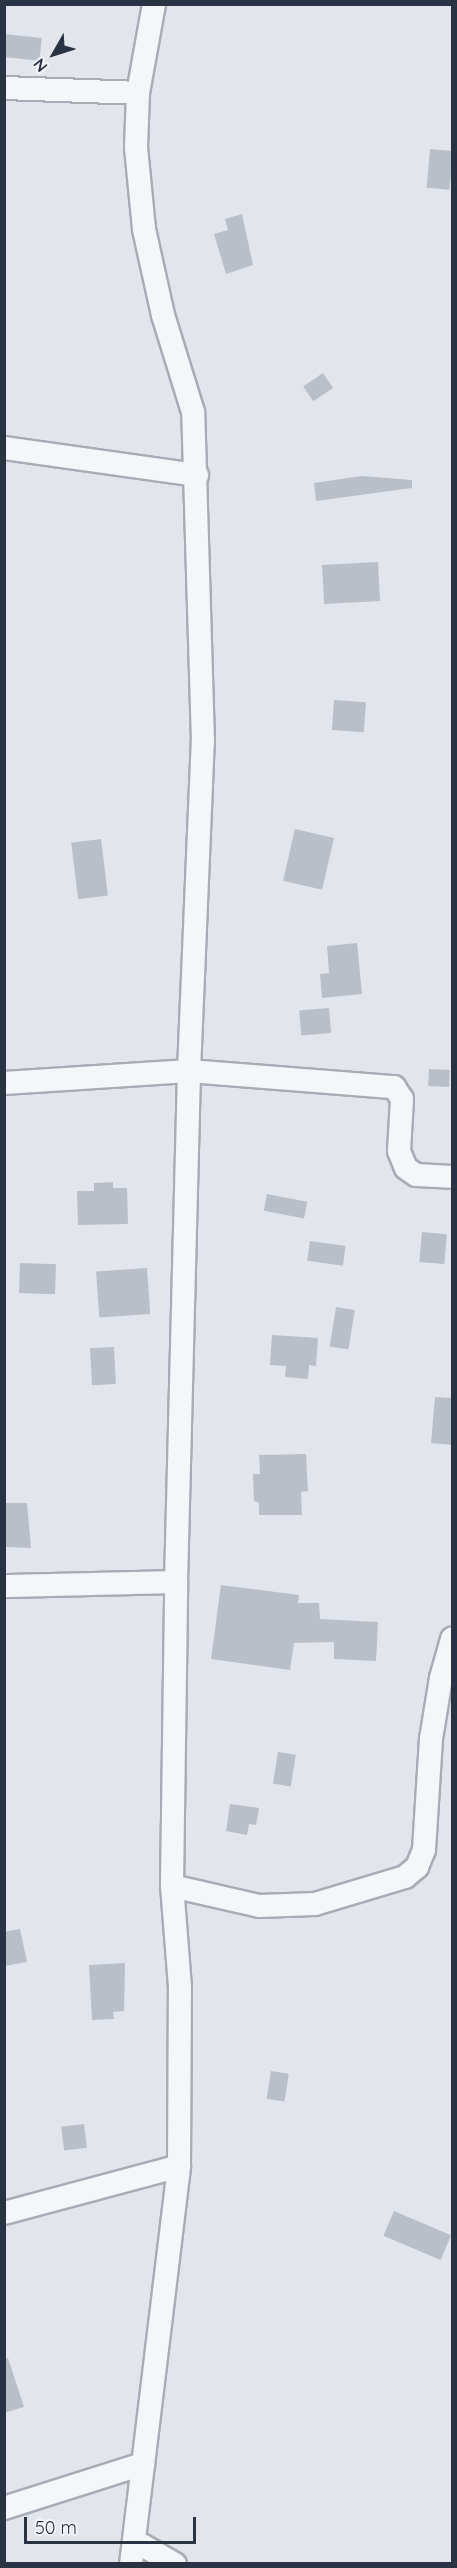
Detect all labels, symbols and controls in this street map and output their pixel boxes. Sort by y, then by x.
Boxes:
north arrow [24,24,84,84]
text: N [29,54,51,76]
scale bar [27,2505,200,2543]
text: 50 m [35,2516,77,2539]

